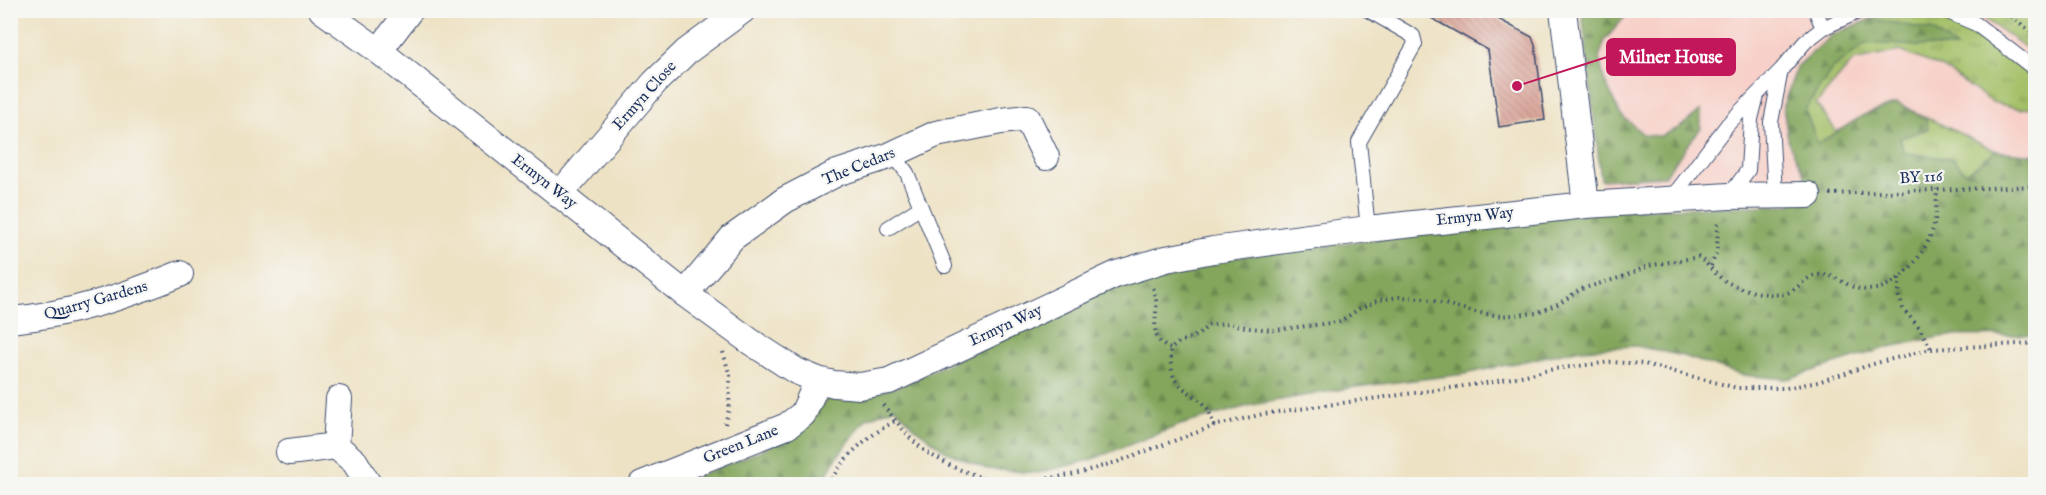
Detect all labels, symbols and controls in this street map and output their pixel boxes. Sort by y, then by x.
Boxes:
callout: Milner House [1607,39,1735,75]
text: Milner House [1619,47,1724,70]
street label: Ermyn Close [609,57,681,135]
street label: The Cedars [820,143,899,191]
street label: Ermyn Way [507,150,581,214]
street label: BY 116 [1899,167,1943,189]
street label: Ermyn Way [1435,203,1515,231]
street label: Quarry Gardens [42,277,151,325]
street label: Ermyn Way [966,300,1046,352]
street label: Green Lane [700,421,782,469]

